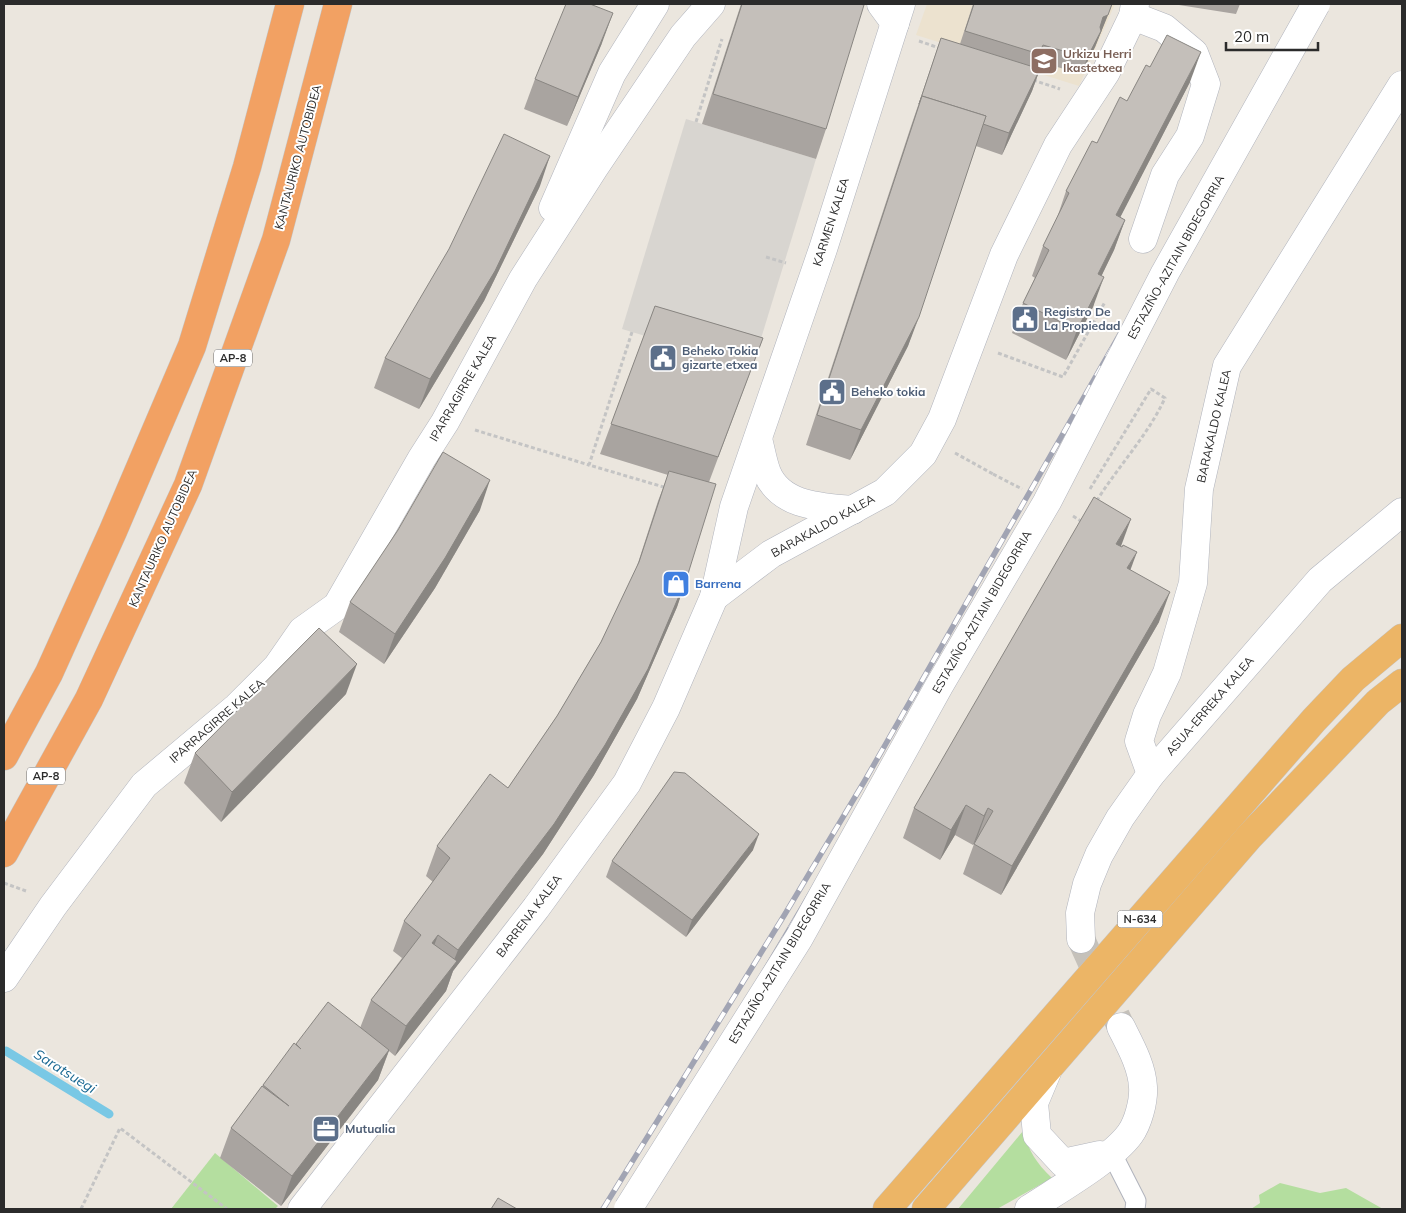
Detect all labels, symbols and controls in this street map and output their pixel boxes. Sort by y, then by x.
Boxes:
scale bar [1226,20,1318,52]
text: 20 m [1234,27,1269,46]
school or university icon: Urkizu Herri Ikastetxea [1029,46,1059,76]
place label: Urkizu Herri Ikastetxea [1063,46,1132,75]
street label: KANTAURIKO AUTOBIDEA [271,83,324,231]
street label: ESTAZIÑO-AZITAIN BIDEGORRIA [1124,172,1227,342]
street label: KARMEN KALEA [809,176,852,268]
public building icon: Registro De La Propiedad [1010,304,1040,334]
place label: Registro De La Propiedad [1044,304,1121,333]
street label: IPARRAGIRRE KALEA [426,331,499,444]
public building icon: Beheko Tokia gizarte etxea [648,343,678,373]
place label: Beheko Tokia gizarte etxea [682,343,758,372]
road number: AP-8 [214,349,252,366]
street label: BARAKALDO KALEA [1193,367,1234,484]
public building icon: Beheko tokia [817,377,847,407]
place label: Beheko tokia [851,384,925,399]
street label: KANTAURIKO AUTOBIDEA [125,466,200,609]
street label: BARAKALDO KALEA [768,491,877,560]
street label: ESTAZIÑO-AZITAIN BIDEGORRIA [929,527,1035,696]
shop icon: Barrena [661,569,691,599]
place label: Barrena [695,576,741,591]
street label: ASUA-ERREKA KALEA [1162,653,1257,758]
street label: IPARRAGIRRE KALEA [166,675,267,766]
road number: AP-8 [27,768,65,784]
street label: BARRENA KALEA [493,871,565,960]
street label: ESTAZIÑO-AZITAIN BIDEGORRIA [725,879,834,1046]
road number: N-634 [1118,911,1162,928]
water label: Saratsuegi [31,1045,100,1097]
office icon: Mutualia [311,1114,341,1144]
place label: Mutualia [345,1121,395,1136]

